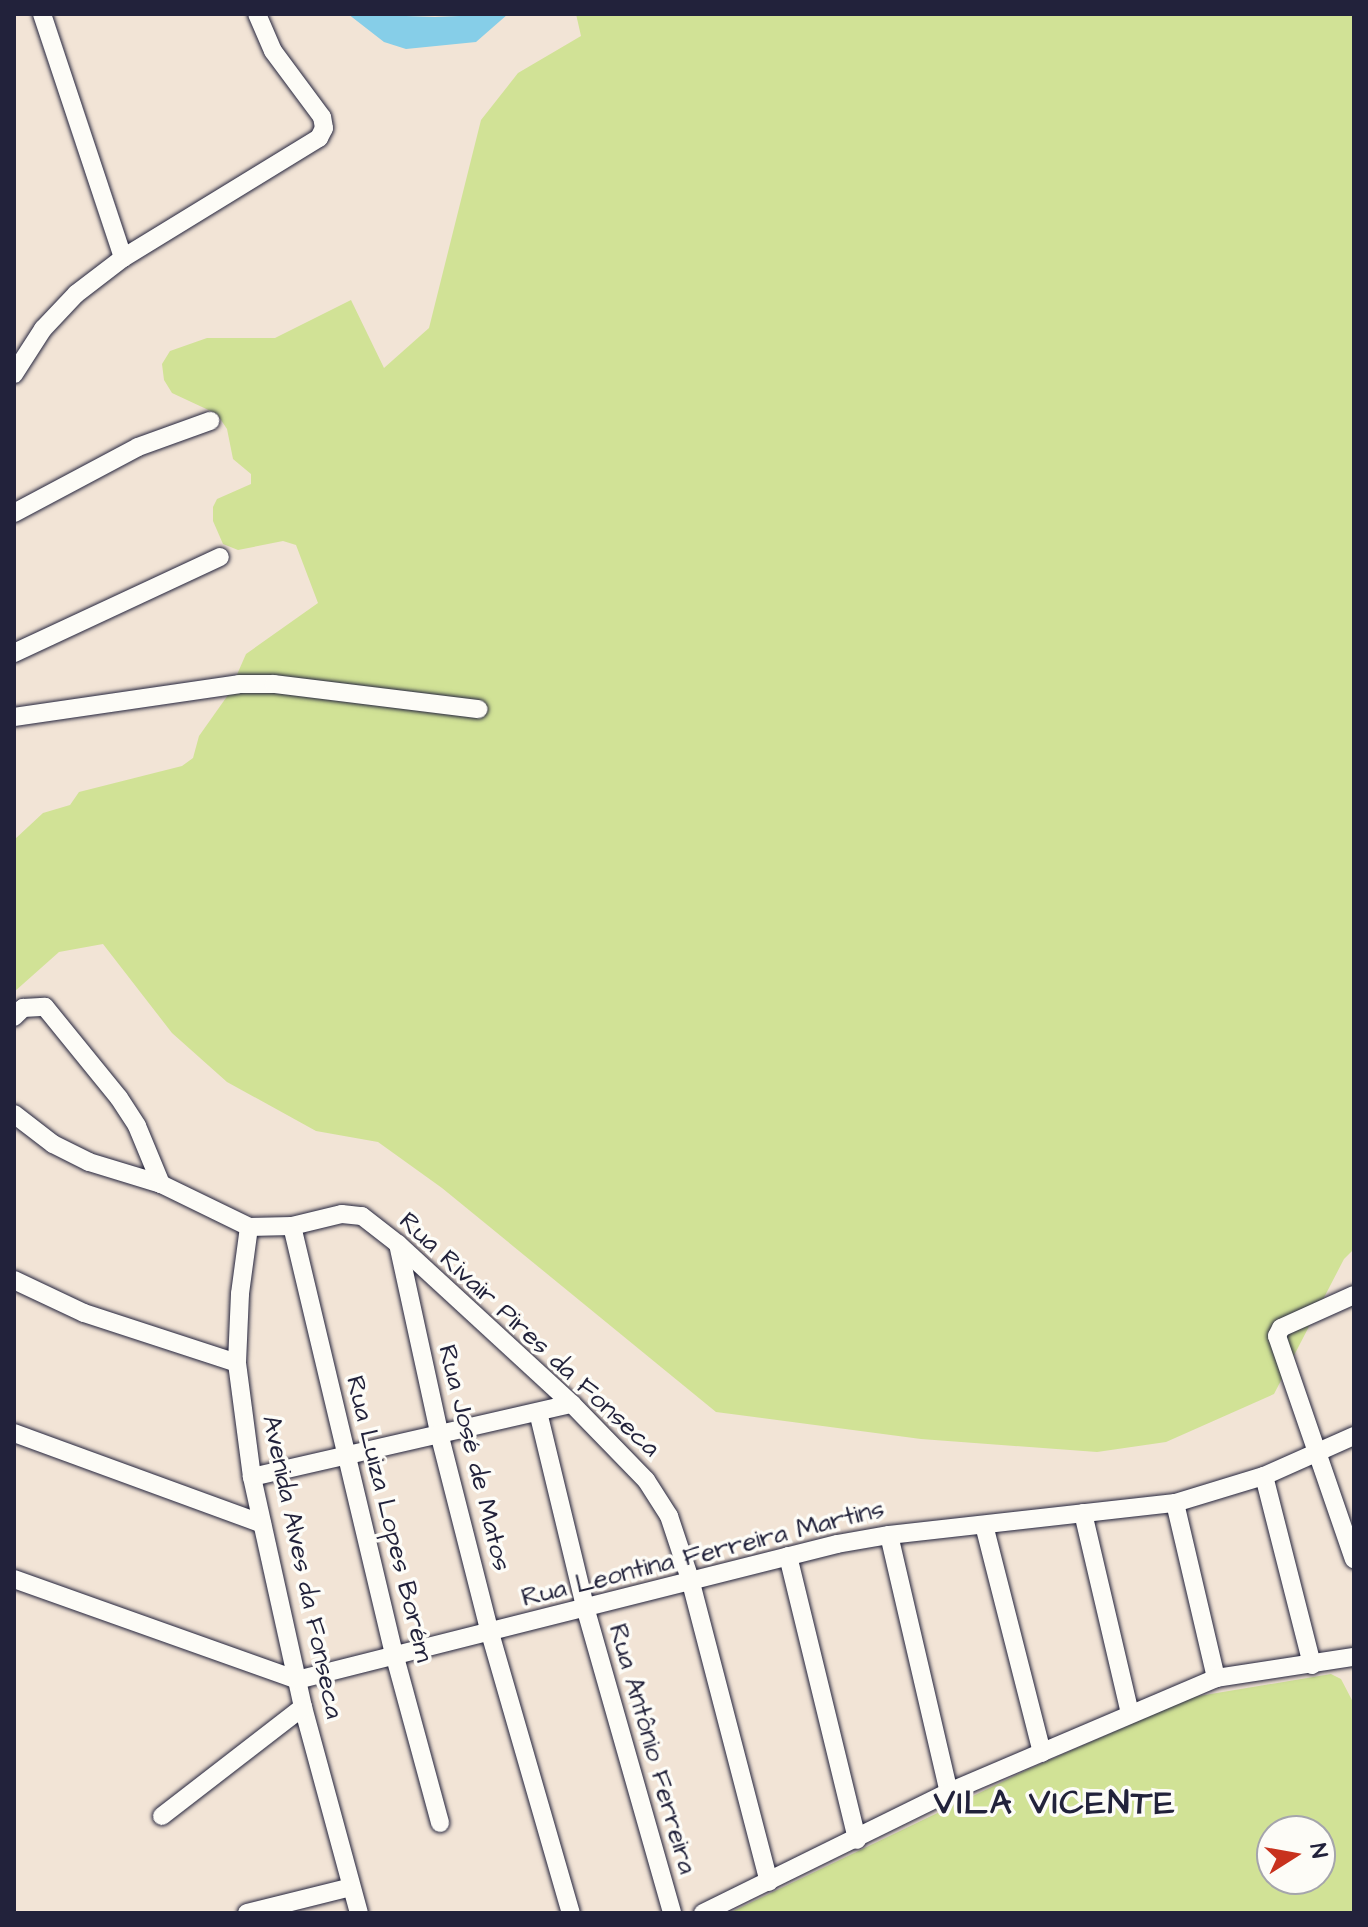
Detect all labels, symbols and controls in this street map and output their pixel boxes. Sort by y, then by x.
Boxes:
street label: Rua Rivair Pires da Fonseca [392,1206,666,1464]
street label: Rua José de Matos [431,1342,517,1574]
street label: Rua Luiza Lopes Borém [338,1373,440,1665]
street label: Avenida Alves da Fonseca [255,1413,349,1721]
street label: Rua Leontina Ferreira Martins [519,1494,887,1614]
street label: Rua Antônio Ferreira [601,1620,703,1878]
district label: VILA VICENTE [934,1784,1176,1824]
north arrow [1256,1815,1336,1895]
text: N [1302,1841,1335,1860]

